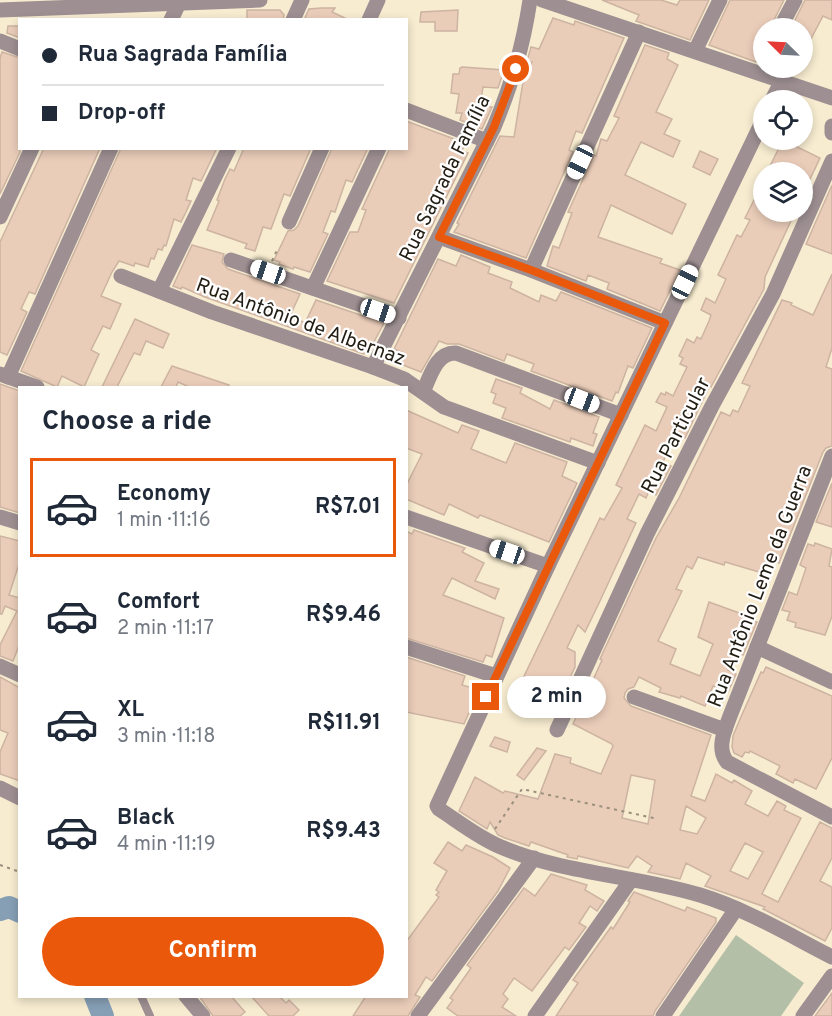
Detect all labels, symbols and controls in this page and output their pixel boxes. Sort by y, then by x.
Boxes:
north arrow [753,18,813,78]
map controls [753,18,813,222]
text: Rua Sagrada Família [78,42,287,69]
route start [502,55,529,82]
button: locate [753,90,813,150]
street label: Rua Sagrada Família [394,91,497,266]
text: Drop-off [78,100,165,127]
car [564,142,596,182]
button: layers [753,162,813,222]
car [248,258,288,286]
car [669,262,701,302]
street label: Rua Antônio de Albernaz [192,273,409,373]
car [358,297,398,325]
street label: Rua Particular [636,373,717,499]
car [562,385,602,415]
text: Choose a ride [42,405,212,439]
street label: Rua Antônio Leme da Guerra [703,462,819,711]
icon: car [45,481,99,535]
text: Economy [117,481,211,508]
text: R$7.01 [315,494,381,521]
text: 1 min · 11:16 [117,508,211,534]
car [487,538,527,566]
icon: car [45,589,99,643]
text: Comfort [117,589,200,616]
text: R$9.46 [306,602,381,629]
text: 2 min · 11:17 [117,616,214,642]
callout: 2 min [507,676,606,718]
route end [472,683,499,710]
text: 2 min [530,684,583,710]
icon: car [45,697,99,751]
text: XL [117,697,144,724]
text: R$11.91 [307,710,381,737]
text: 3 min · 11:18 [117,724,216,750]
icon: car [45,805,99,859]
text: Black [117,805,175,832]
text: R$9.43 [306,818,381,845]
text: 4 min · 11:19 [117,832,216,858]
button: Confirm [42,917,384,986]

